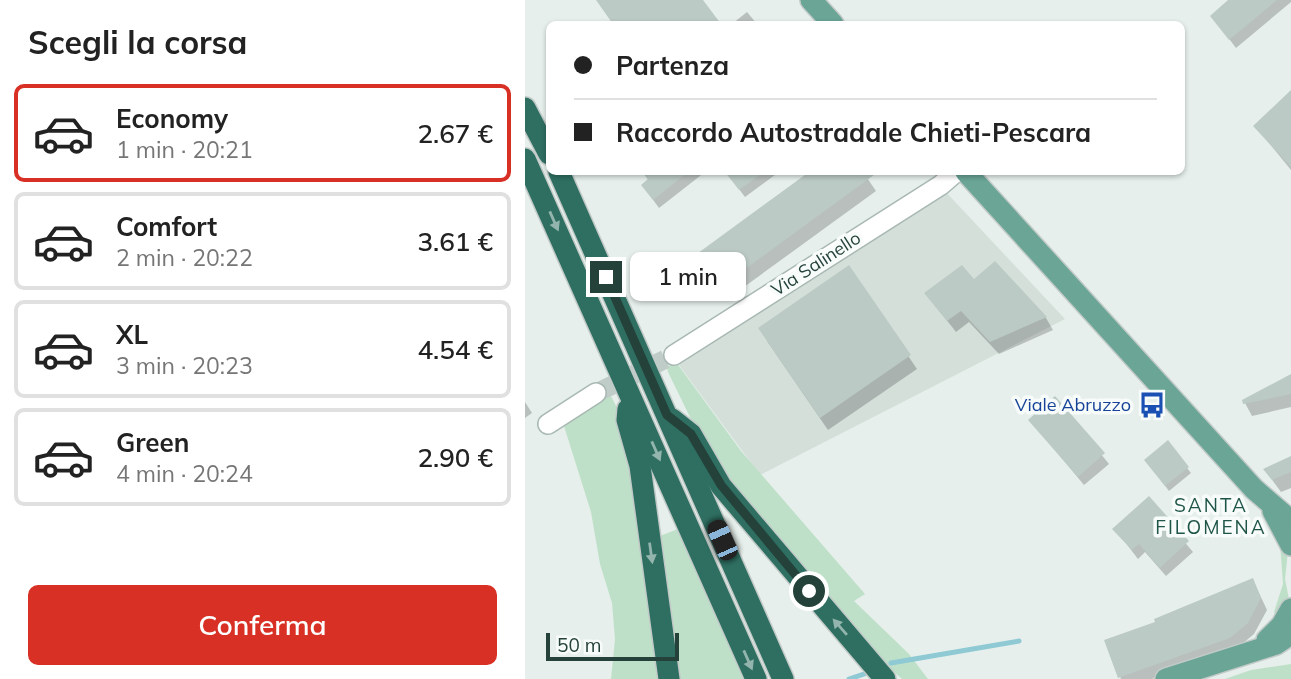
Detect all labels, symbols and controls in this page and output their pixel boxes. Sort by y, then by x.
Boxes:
text: Scegli la corsa [28,22,247,62]
text: Partenza [616,49,729,82]
icon: car [32,102,95,165]
text: Economy [116,102,228,135]
text: Raccordo Autostradale Chieti-Pescara [616,116,1091,149]
text: 2.67 € [417,117,493,150]
text: 1 min · 20:21 [116,135,253,164]
icon: car [32,210,95,273]
text: Comfort [116,210,217,243]
one-way arrow [548,211,560,231]
text: 3.61 € [417,225,493,258]
street label: Via Salinello [767,226,865,301]
text: 2 min · 20:22 [116,243,253,272]
callout: 1 min [631,252,746,302]
route end [590,261,622,293]
text: 1 min [658,262,718,291]
icon: car [32,318,95,381]
text: XL [116,318,148,351]
text: 4.54 € [417,333,493,366]
text: 3 min · 20:23 [116,351,253,380]
bus stop icon: Viale Abruzzo [1137,390,1167,420]
place label: Viale Abruzzo [1015,393,1131,416]
icon: car [32,426,95,489]
text: Green [116,426,189,459]
text: 2.90 € [417,441,493,474]
one-way arrow [651,441,662,462]
text: 4 min · 20:24 [116,459,253,488]
district label: SANTA FILOMENA [1155,493,1267,539]
car [704,517,741,563]
one-way arrow [646,542,657,564]
route start [793,575,825,607]
button: Conferma [28,585,497,665]
one-way arrow [833,619,848,636]
scale bar [546,630,679,662]
text: 50 m [557,633,601,657]
one-way arrow [743,649,754,670]

